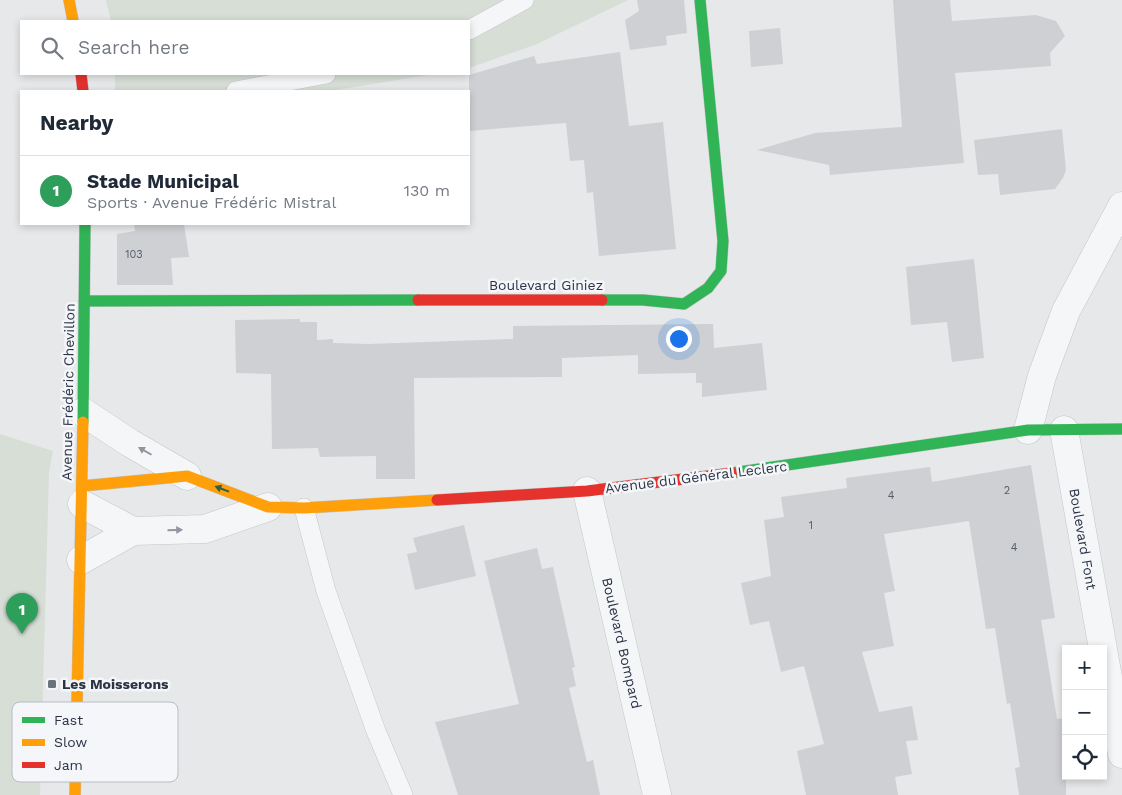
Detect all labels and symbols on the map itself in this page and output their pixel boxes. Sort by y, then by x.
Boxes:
house number: 103 [125,248,143,261]
street label: Boulevard Giniez [489,277,603,293]
street label: Avenue Frédéric Chevillon [58,303,78,481]
your location [666,326,692,352]
one-way arrow [139,447,152,456]
street label: Avenue du Général Leclerc [604,458,788,496]
house number: 2 [1004,484,1010,497]
one-way arrow [214,485,229,493]
street label: Boulevard Font [1066,487,1100,591]
house number: 4 [888,489,895,502]
house number: 1 [809,519,813,532]
one-way arrow [167,526,183,534]
house number: 4 [1011,541,1018,554]
street label: Boulevard Bompard [599,576,645,710]
pin: 1 [6,593,38,634]
place label: Les Moisserons [62,676,169,692]
marker: Les Moisserons [46,678,58,690]
legend [12,702,178,782]
text: Fast [54,712,83,728]
text: Slow [54,734,87,750]
text: Jam [54,757,83,773]

